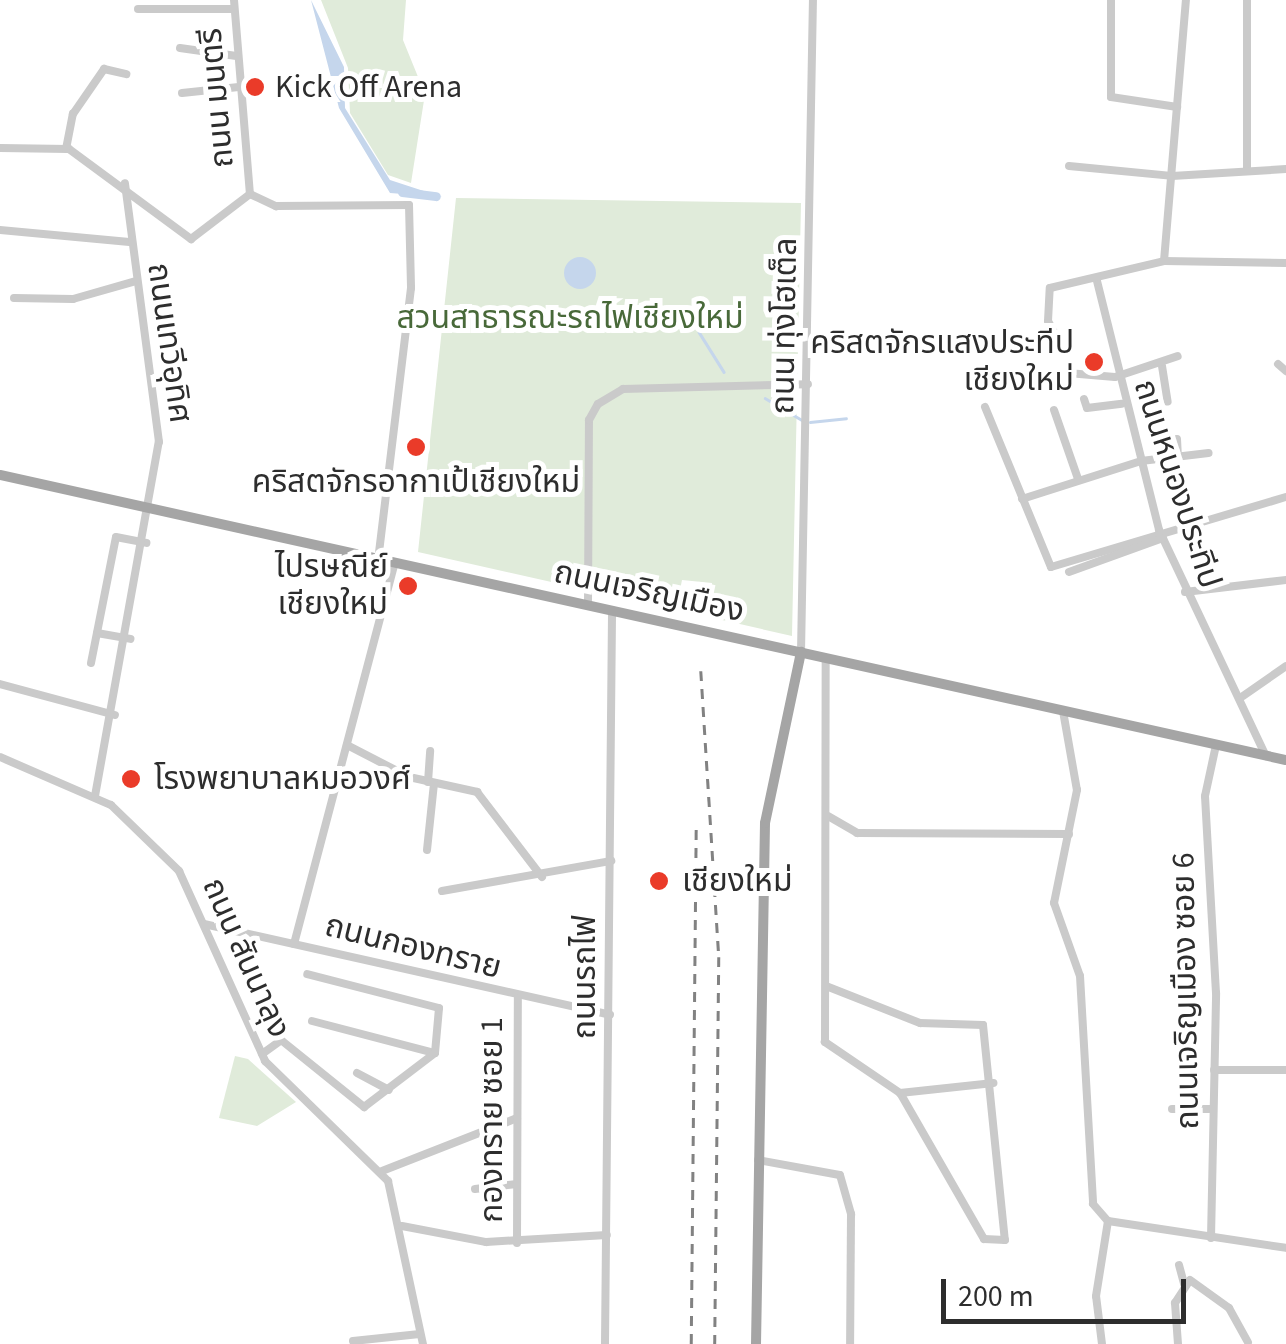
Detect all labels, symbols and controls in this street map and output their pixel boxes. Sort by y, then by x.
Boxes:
street label: ถนน มนตรี [192,27,242,169]
place label: Kick Off Arena [275,68,462,106]
marker: Kick Off Arena [244,76,266,98]
street label: ถนน ทุ่งโฮเต็ล [764,237,806,415]
street label: ถนนเทวีอุทิศ [139,261,199,425]
park label: สวนสาธารณะรถไฟเชียงใหม่ [396,299,744,337]
place label: คริสตจักรแสงประทีป เชียงใหม่ [810,325,1074,400]
marker: คริสตจักรแสงประทีป เชียงใหม่ [1083,351,1105,373]
street label: ถนนหนองประทีป [1125,375,1229,593]
marker: คริสตจักรอากาเป้เชียงใหม่ [405,436,427,458]
place label: คริสตจักรอากาเป้เชียงใหม่ [252,463,580,501]
place label: ไปรษณีย์ เชียงใหม่ [275,549,388,624]
street label: ถนนเจริญเมือง [550,553,748,631]
marker: ไปรษณีย์ เชียงใหม่ [397,575,419,597]
place label: โรงพยาบาลหมอวงศ์ [154,760,411,798]
marker: โรงพยาบาลหมอวงศ์ [118,766,144,792]
street label: ถนนเจริญเมือง ซอย 6 [1164,852,1208,1130]
place label: เชียงใหม่ [682,862,793,900]
marker: เชียงใหม่ [646,868,672,894]
street label: ถนน สันนาลุง [194,872,298,1044]
street label: ถนนกองทราย [321,907,505,987]
street label: ถนนรถไฟ [566,915,604,1039]
street label: กองทราย ซอย 1 [473,1017,511,1223]
scale bar [946,1259,1191,1321]
text: 200 m [958,1275,1034,1318]

